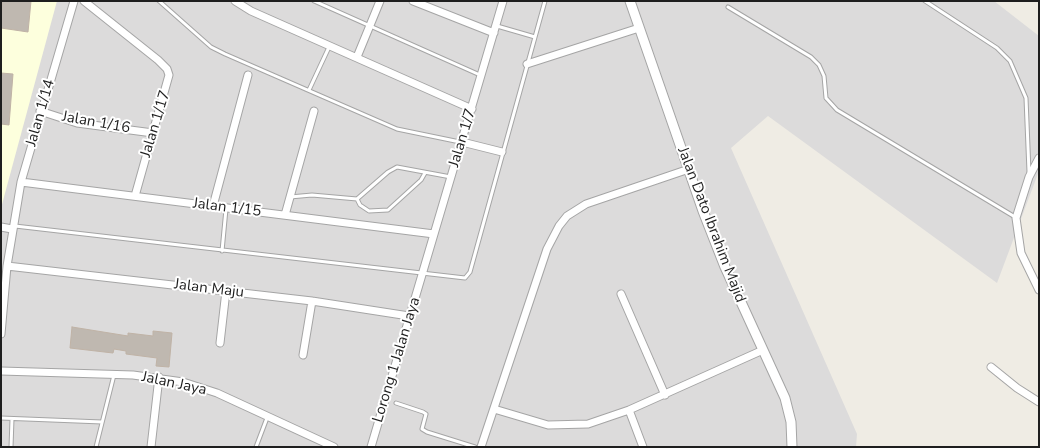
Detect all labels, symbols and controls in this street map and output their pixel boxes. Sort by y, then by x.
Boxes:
street label: Jalan 1/14 [23,77,59,149]
street label: Jalan 1/17 [137,88,175,160]
street label: Jalan 1/7 [446,107,480,169]
street label: Jalan 1/16 [61,108,131,138]
street label: Jalan Dato Ibrahim Majid [673,145,749,305]
street label: Jalan 1/15 [192,195,262,221]
street label: Jalan Maju [173,276,245,302]
street label: Lorong 1 Jalan Jaya [369,295,425,425]
street label: Jalan Jaya [140,368,208,400]

